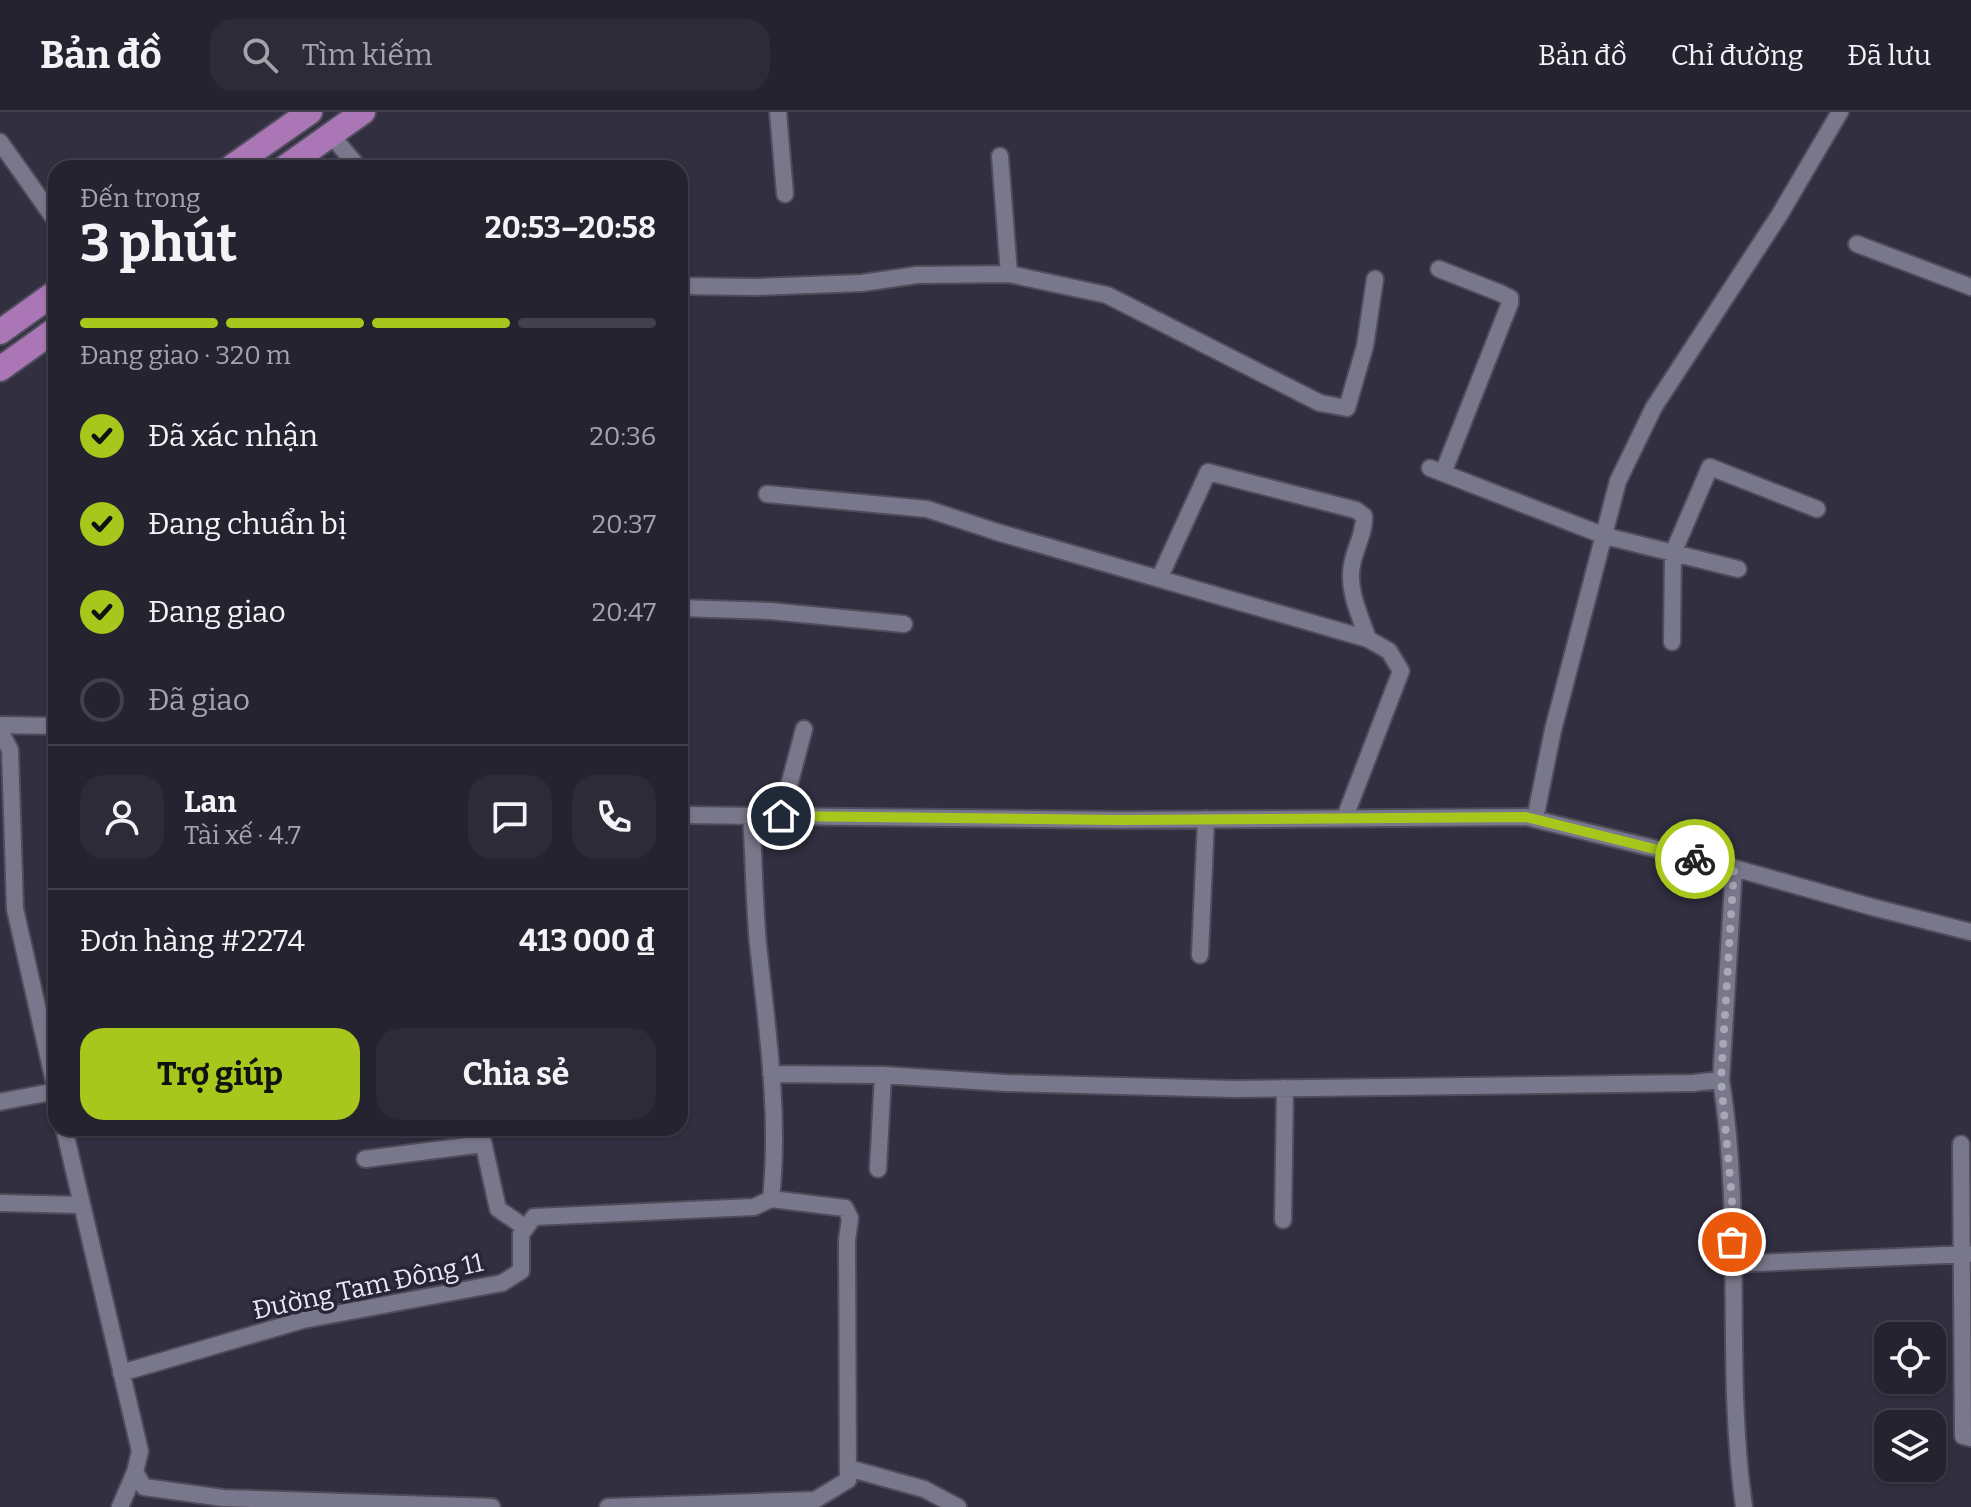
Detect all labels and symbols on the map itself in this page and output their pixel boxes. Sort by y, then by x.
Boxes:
pin [747,782,815,850]
courier [1655,819,1735,899]
pin [1698,1208,1766,1276]
street label: Đường Tam Đông 11 [250,1247,487,1326]

